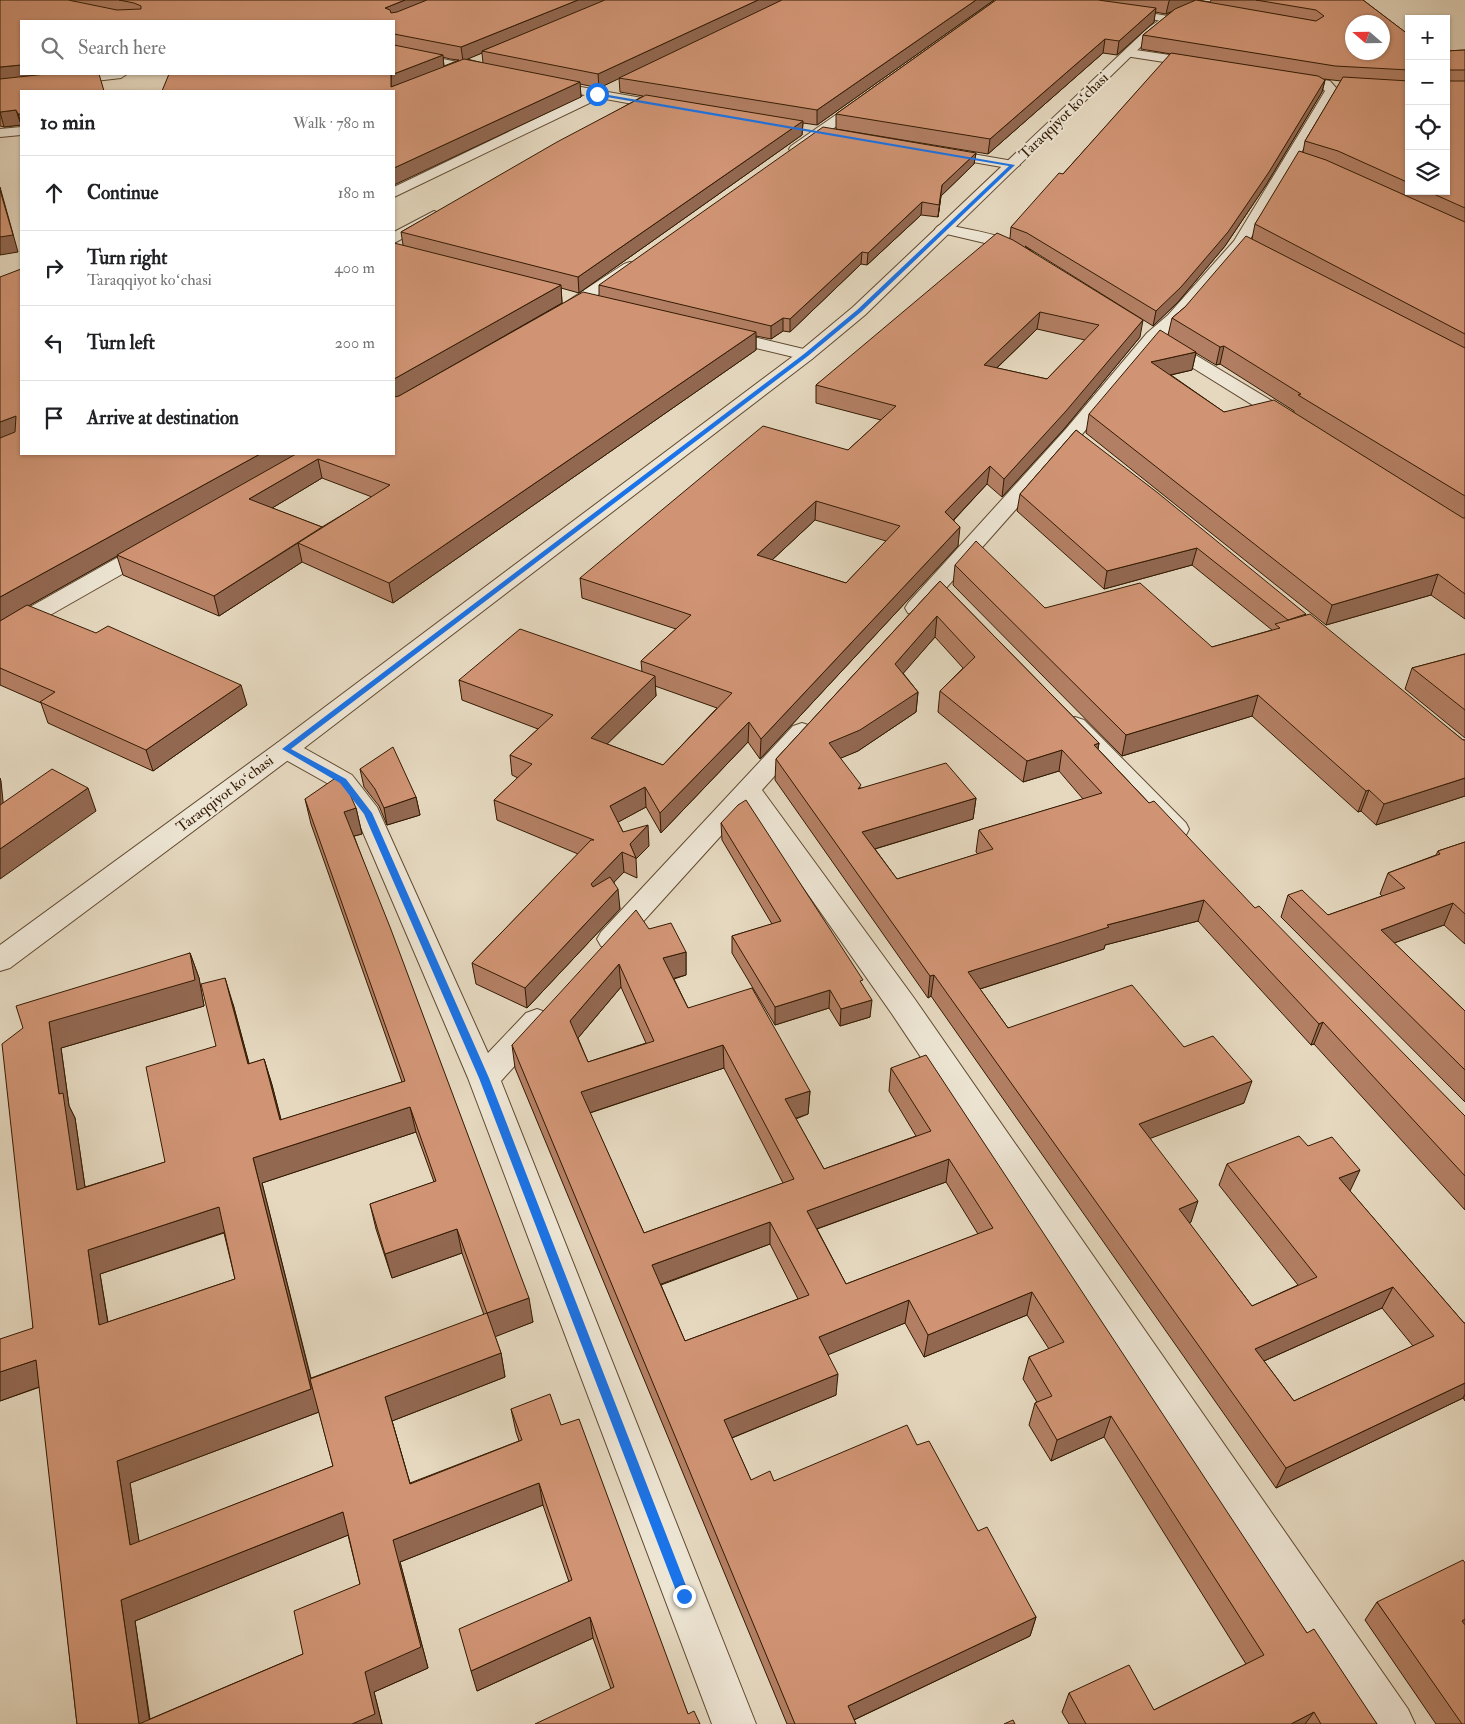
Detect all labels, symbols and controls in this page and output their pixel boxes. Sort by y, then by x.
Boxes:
north arrow [1345,15,1390,60]
map controls [1405,15,1450,195]
button: + [1405,15,1450,60]
search box [20,20,395,75]
icon: search [38,34,66,62]
text: Search here [78,36,166,60]
button: − [1405,60,1450,105]
street label: Taraqqiyot koʻchasi [1015,69,1113,163]
route start [586,83,609,106]
button: locate [1405,105,1450,150]
text: 10 min [40,109,95,136]
text: Walk · 780 m [293,113,375,133]
button: layers [1405,150,1450,195]
icon: ahead [40,179,68,207]
text: Continue [87,181,158,205]
text: 180 m [338,183,375,203]
text: Turn right [87,246,167,270]
icon: right [40,254,68,282]
text: 400 m [334,258,375,278]
text: Taraqqiyot koʻchasi [87,270,212,290]
icon: left [40,329,68,357]
text: Turn left [87,331,155,355]
text: 200 m [335,333,375,353]
icon: arrive [40,404,68,432]
text: Arrive at destination [87,406,239,430]
street label: Taraqqiyot koʻchasi [173,751,277,837]
route end [673,1585,696,1608]

